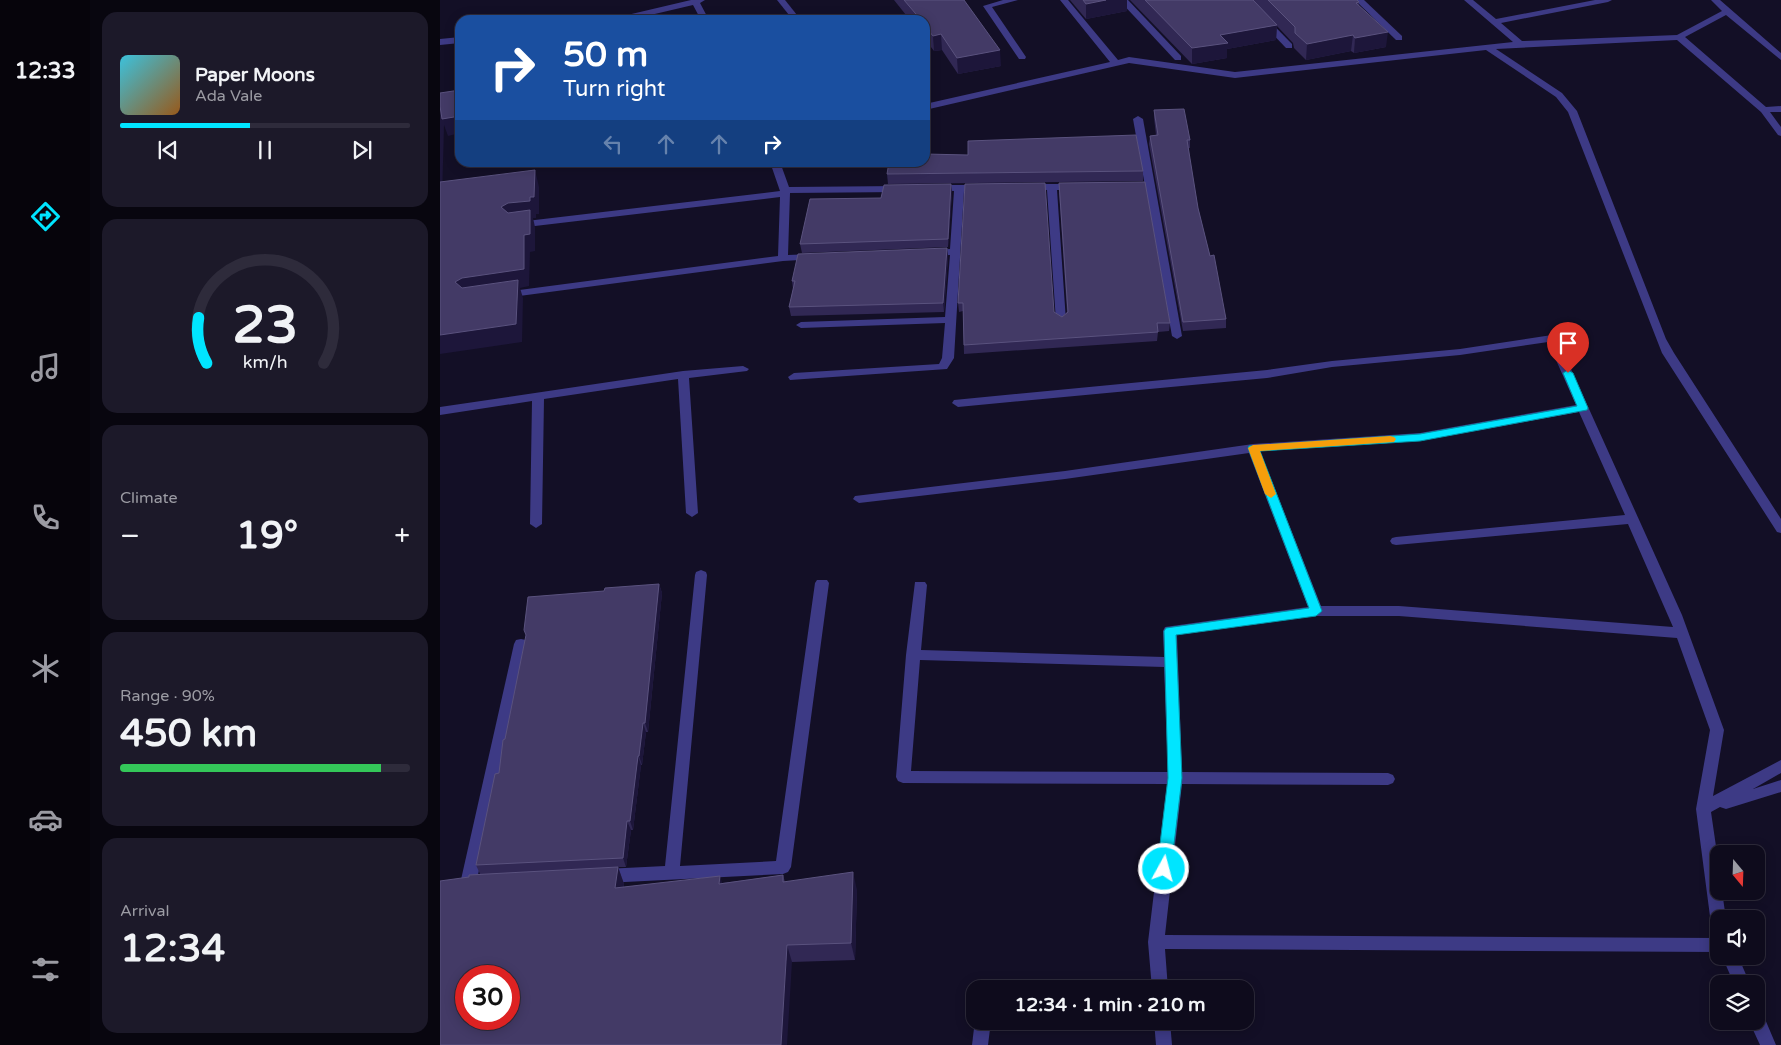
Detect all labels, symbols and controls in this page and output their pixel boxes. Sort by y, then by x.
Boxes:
text: 50 m [563,34,648,76]
icon: right [480,35,545,100]
text: 12:33 [15,58,75,84]
text: Paper Moons [195,64,315,86]
text: Turn right [563,76,665,102]
text: Ada Vale [195,86,262,106]
icon: left [599,130,627,158]
icon: ahead [652,130,680,158]
icon: ahead [705,130,733,158]
icon: right [758,130,786,158]
icon: previous [154,136,182,164]
icon: pause [251,136,279,164]
icon: next [348,136,376,164]
icon: directions [28,199,63,234]
text: 23 [232,294,298,357]
pin [1547,322,1589,373]
icon: arrive [1554,329,1582,357]
icon: music [28,350,63,385]
text: km/h [243,352,287,373]
text: Climate [120,488,178,508]
icon: phone [28,500,63,535]
text: 19° [236,513,298,559]
text: − [120,519,140,553]
text: + [394,519,410,553]
icon: climate [28,651,63,686]
text: Range · 90% [120,686,215,706]
text: 450 km [120,711,257,757]
icon: car [28,802,63,837]
position arrow [1137,842,1189,894]
north arrow [1710,845,1765,900]
map controls [1710,845,1765,1030]
text: Arrival [120,901,169,921]
button: sound [1710,910,1765,965]
text: 12:34 [120,926,225,972]
icon: filters [28,952,63,987]
speed limit sign: 30 [455,965,520,1030]
button: layers [1710,975,1765,1030]
text: 12:34 · 1 min · 210 m [1014,994,1206,1016]

